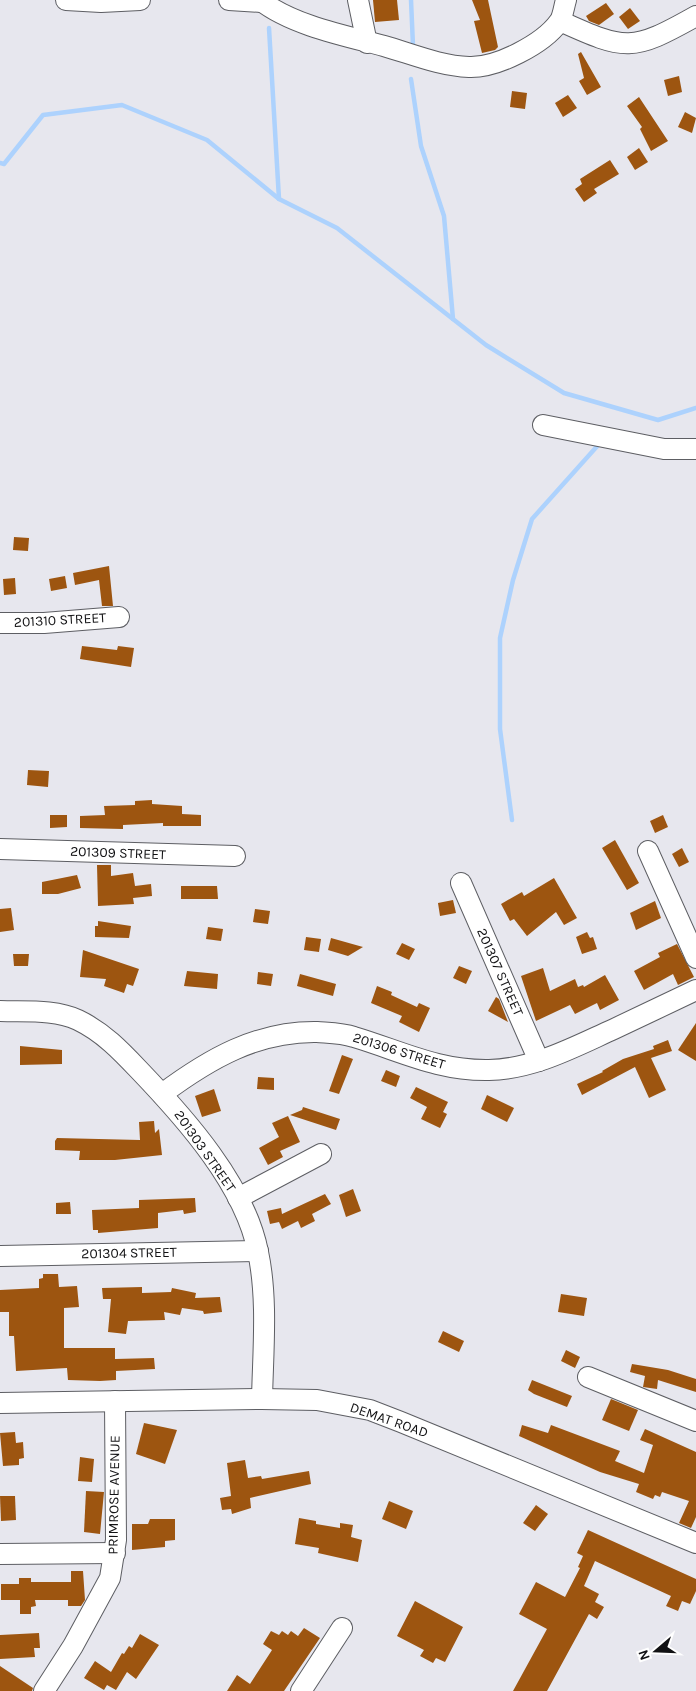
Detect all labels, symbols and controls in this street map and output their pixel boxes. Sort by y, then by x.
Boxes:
street label: 201310 STREET [13,609,107,631]
street label: 201309 STREET [70,843,166,863]
street label: 201307 STREET [473,925,527,1019]
street label: 201306 STREET [351,1029,447,1073]
street label: 201303 STREET [171,1107,239,1195]
street label: 201304 STREET [81,1244,177,1262]
street label: DEMAT ROAD [348,1399,430,1441]
street label: PRIMROSE AVENUE [104,1435,124,1555]
north arrow [631,1626,681,1676]
text: N [635,1648,654,1663]

